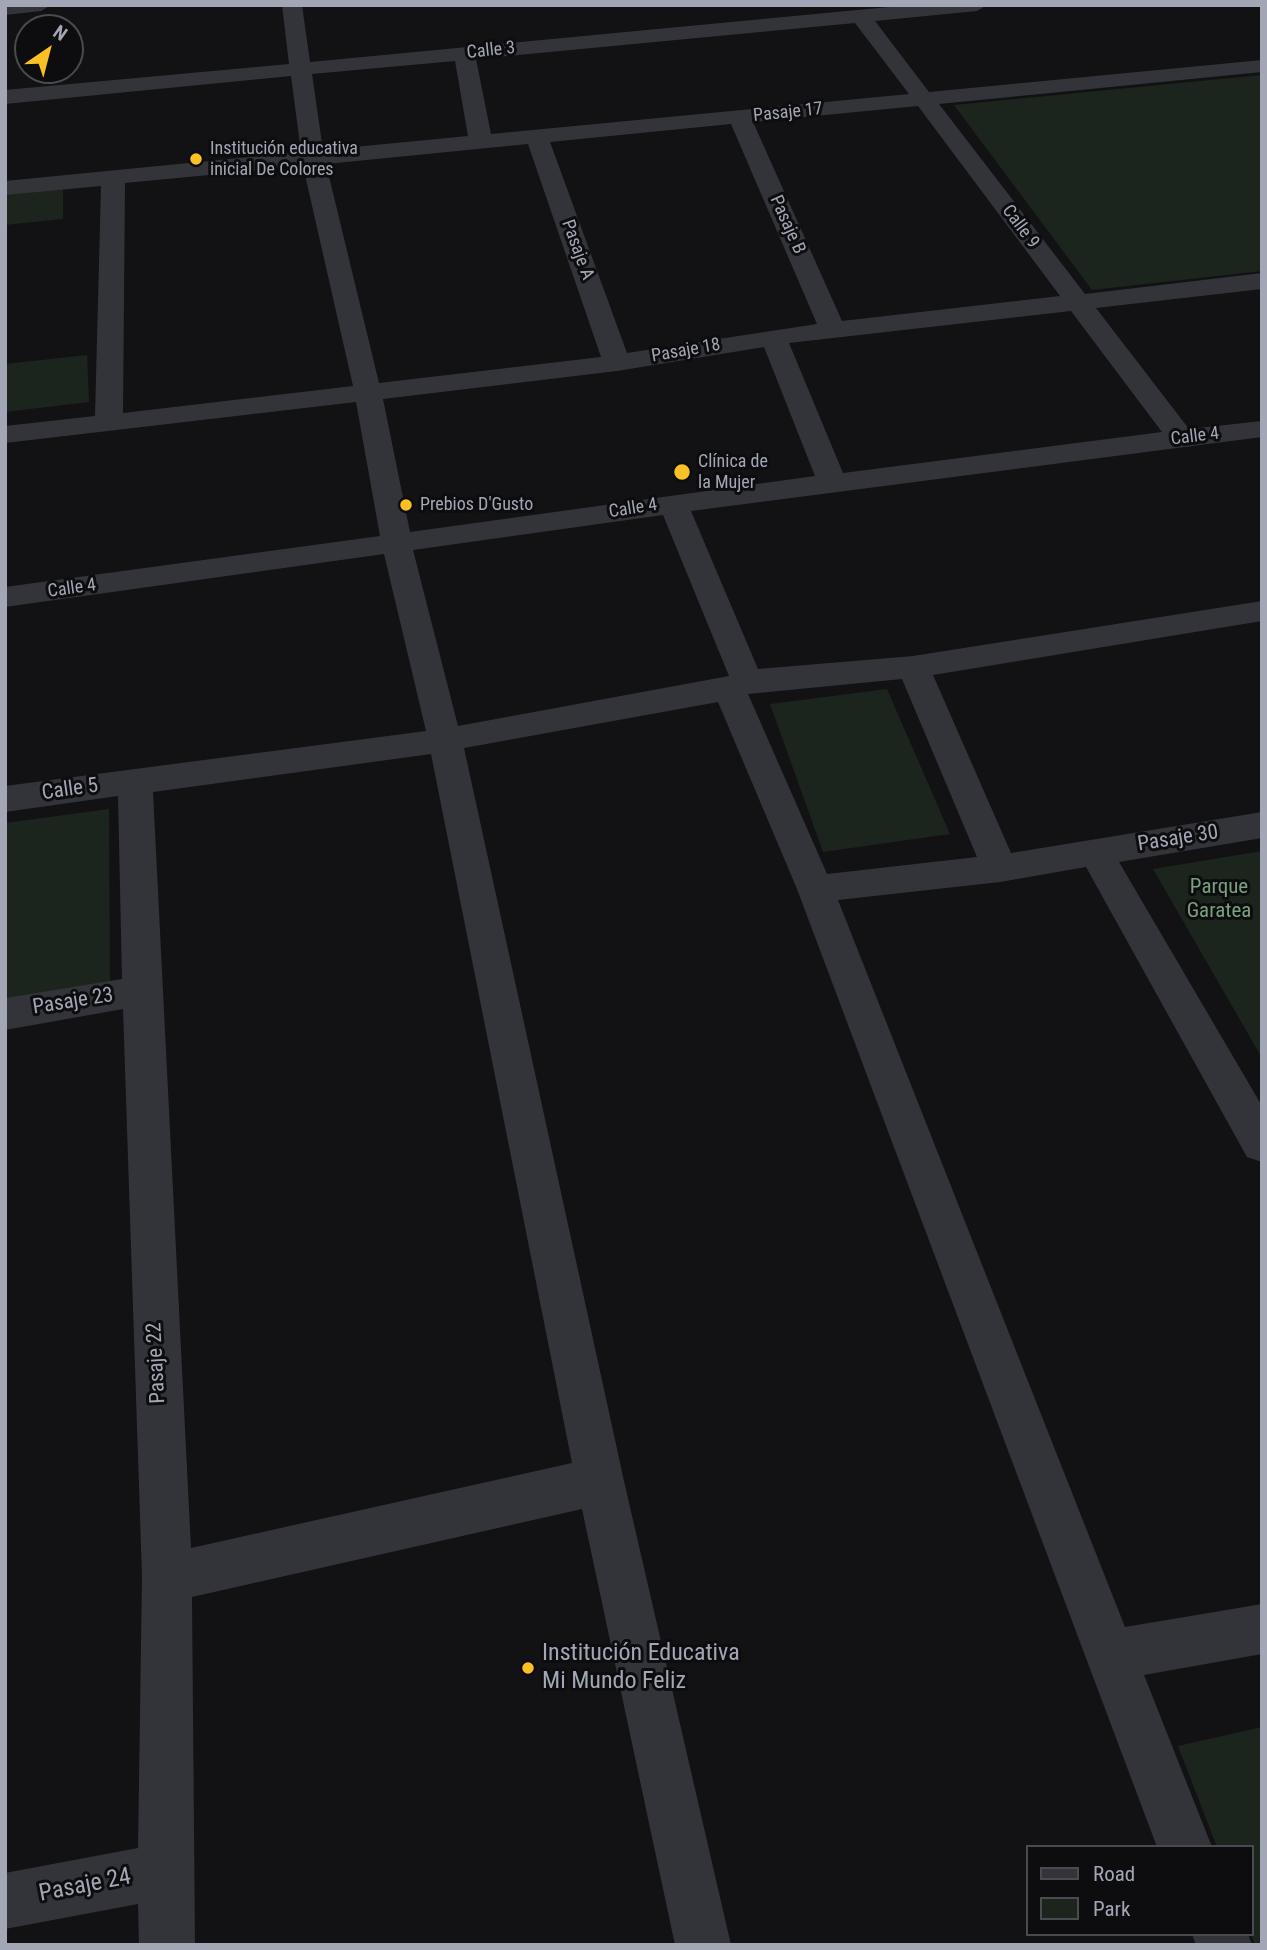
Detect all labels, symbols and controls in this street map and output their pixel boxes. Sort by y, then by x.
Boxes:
north arrow [14,14,84,84]
text: N [49,20,72,46]
street label: Calle 3 [466,38,516,64]
street label: Pasaje 17 [752,99,824,127]
place label: Institución educativa inicial De Colores [210,138,358,180]
marker: Institución educativa inicial De Colores [188,151,204,167]
street label: Pasaje B [765,192,809,258]
street label: Calle 9 [997,201,1043,253]
street label: Pasaje A [556,217,598,283]
street label: Pasaje 18 [650,334,722,368]
street label: Calle 4 [1170,423,1220,451]
place label: Clínica de la Mujer [698,451,768,494]
marker: Clínica de la Mujer [672,462,692,482]
place label: Prebios D'Gusto [420,494,533,516]
street label: Calle 4 [607,495,659,523]
marker: Prebios D'Gusto [398,497,414,513]
street label: Calle 4 [46,575,98,603]
street label: Calle 5 [40,774,100,806]
street label: Pasaje 30 [1136,820,1220,858]
park label: Parque Garatea [1187,875,1251,925]
street label: Pasaje 23 [31,983,115,1021]
street label: Pasaje 22 [142,1322,172,1404]
place label: Institución Educativa Mi Mundo Feliz [542,1640,740,1696]
marker: Institución Educativa Mi Mundo Feliz [520,1660,536,1676]
legend [1026,1845,1253,1936]
text: Road [1093,1862,1135,1886]
street label: Pasaje 24 [37,1863,133,1909]
text: Park [1093,1897,1130,1921]

